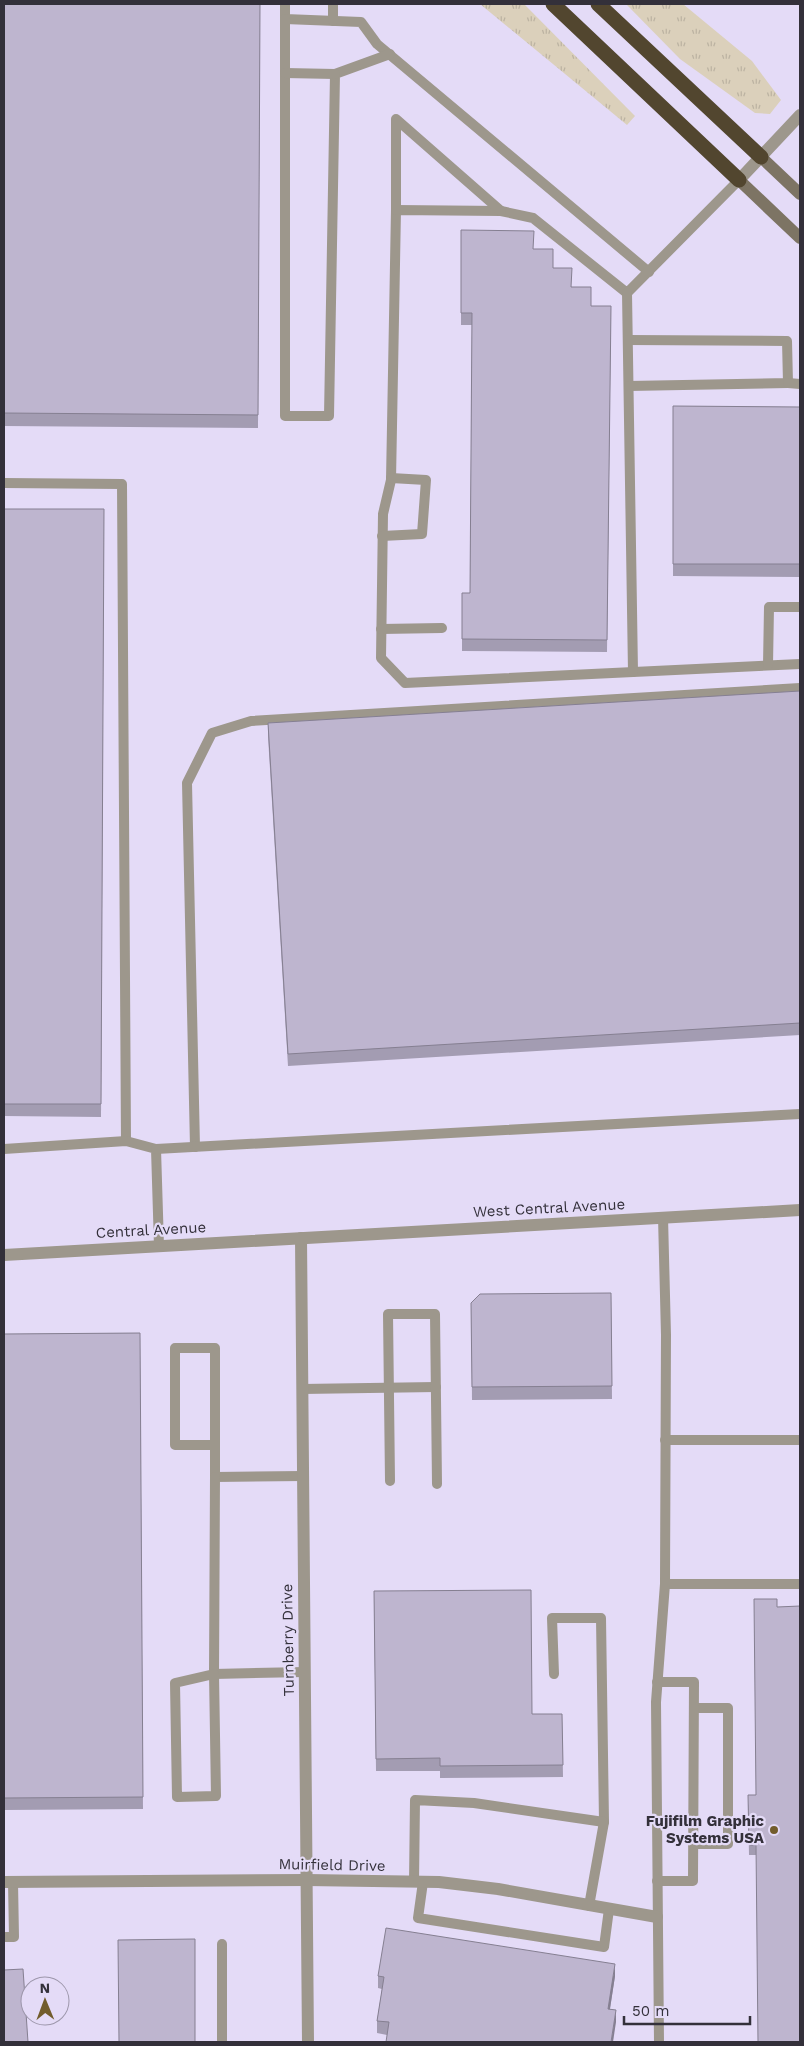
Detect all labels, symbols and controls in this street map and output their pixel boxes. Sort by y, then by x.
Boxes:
street label: West Central Avenue [472,1195,626,1221]
street label: Central Avenue [95,1218,207,1242]
street label: Turnberry Drive [278,1583,298,1697]
place label: Fujifilm Graphic Systems USA [646,1812,765,1847]
marker: Fujifilm Graphic Systems USA [768,1824,780,1836]
street label: Muirfield Drive [278,1855,386,1875]
north arrow [20,1976,70,2026]
text: N [39,1980,50,1996]
scale bar [624,1994,750,2026]
text: 50 m [632,2002,669,2020]

